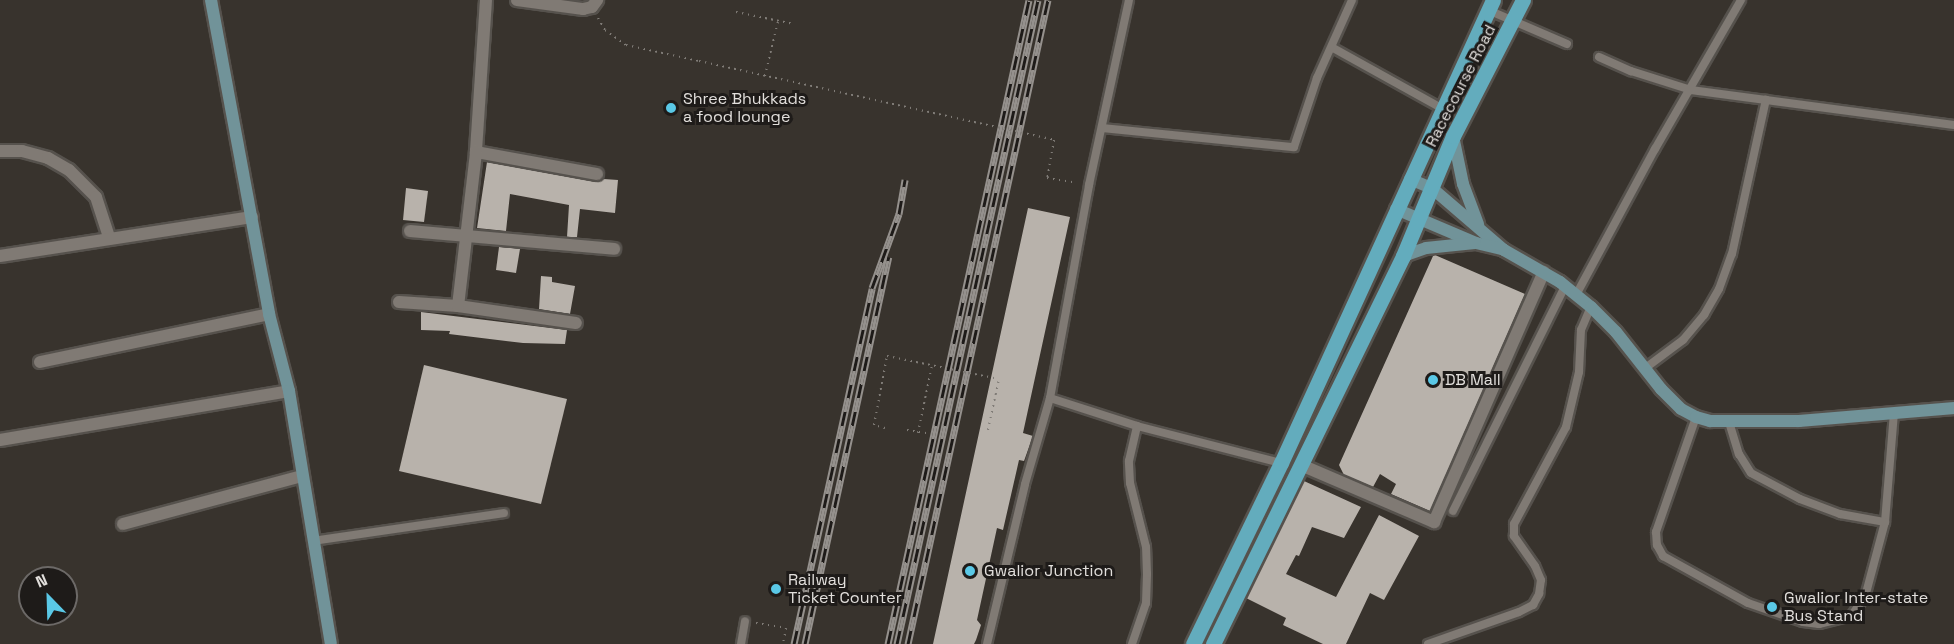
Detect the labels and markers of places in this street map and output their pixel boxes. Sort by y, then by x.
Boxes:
place label: Shree Bhukkads a food lounge [683,89,806,127]
marker: Shree Bhukkads a food lounge [664,101,678,115]
place label: DB Mall [1445,370,1501,390]
marker: DB Mall [1426,373,1440,387]
place label: Gwalior Junction [984,561,1113,581]
marker: Gwalior Junction [961,562,979,580]
place label: Railway Ticket Counter [788,570,902,608]
marker: Railway Ticket Counter [769,582,783,596]
place label: Gwalior Inter-state Bus Stand [1784,588,1928,626]
marker: Gwalior Inter-state Bus Stand [1765,600,1779,614]

